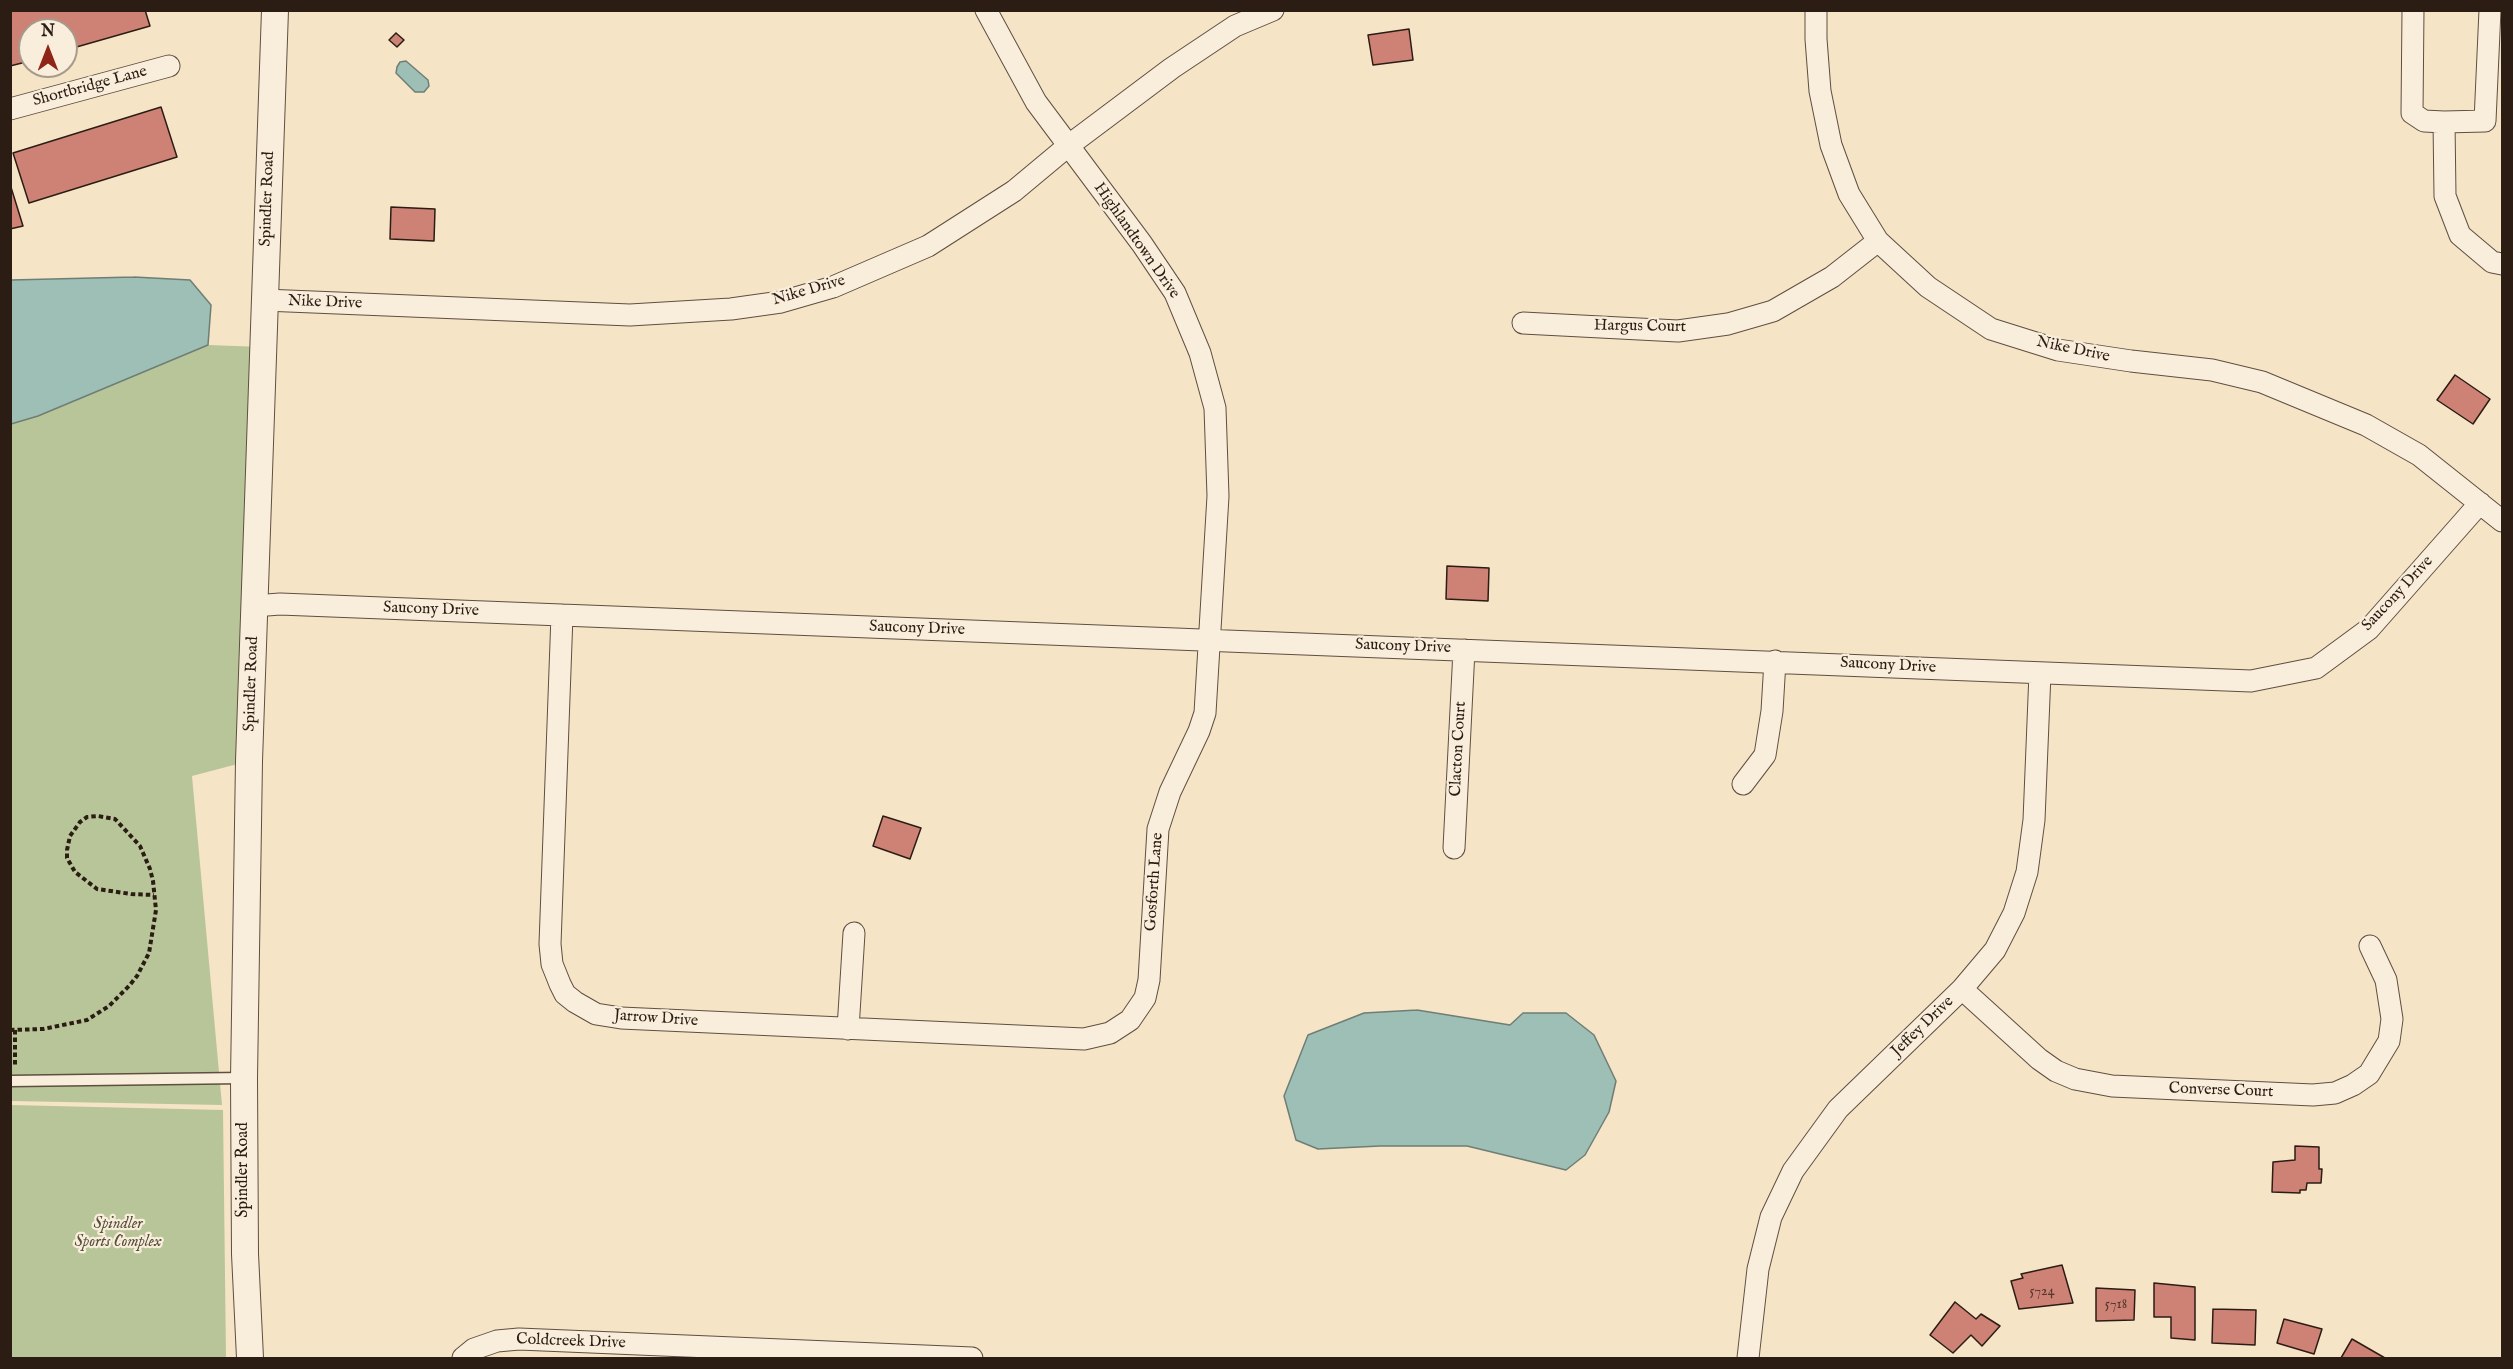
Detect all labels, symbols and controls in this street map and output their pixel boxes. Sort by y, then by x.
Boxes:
north arrow [18,18,78,78]
text: N [41,22,55,42]
street label: Shortbridge Lane [31,63,149,111]
street label: Spindler Road [257,151,279,247]
street label: Highlandtown Drive [1089,179,1183,303]
street label: Nike Drive [771,271,847,311]
street label: Nike Drive [287,292,363,314]
street label: Hargus Court [1594,317,1686,337]
street label: Nike Drive [2035,333,2111,367]
street label: Saucony Drive [2358,552,2438,636]
street label: Saucony Drive [383,599,479,621]
street label: Saucony Drive [869,618,965,640]
street label: Spindler Road [241,636,263,732]
street label: Saucony Drive [1355,636,1451,658]
street label: Saucony Drive [1840,654,1936,678]
street label: Clacton Court [1447,701,1471,797]
street label: Gosforth Lane [1142,832,1168,932]
street label: Jeffey Drive [1888,993,1958,1061]
street label: Jarrow Drive [613,1006,699,1032]
street label: Converse Court [2168,1080,2274,1102]
street label: Spindler Road [234,1122,254,1218]
park label: Spindler Sports Complex [75,1215,161,1253]
house number: 5724 [2029,1284,2055,1300]
house number: 5718 [2105,1297,2127,1313]
street label: Coldcreek Drive [516,1330,626,1354]

